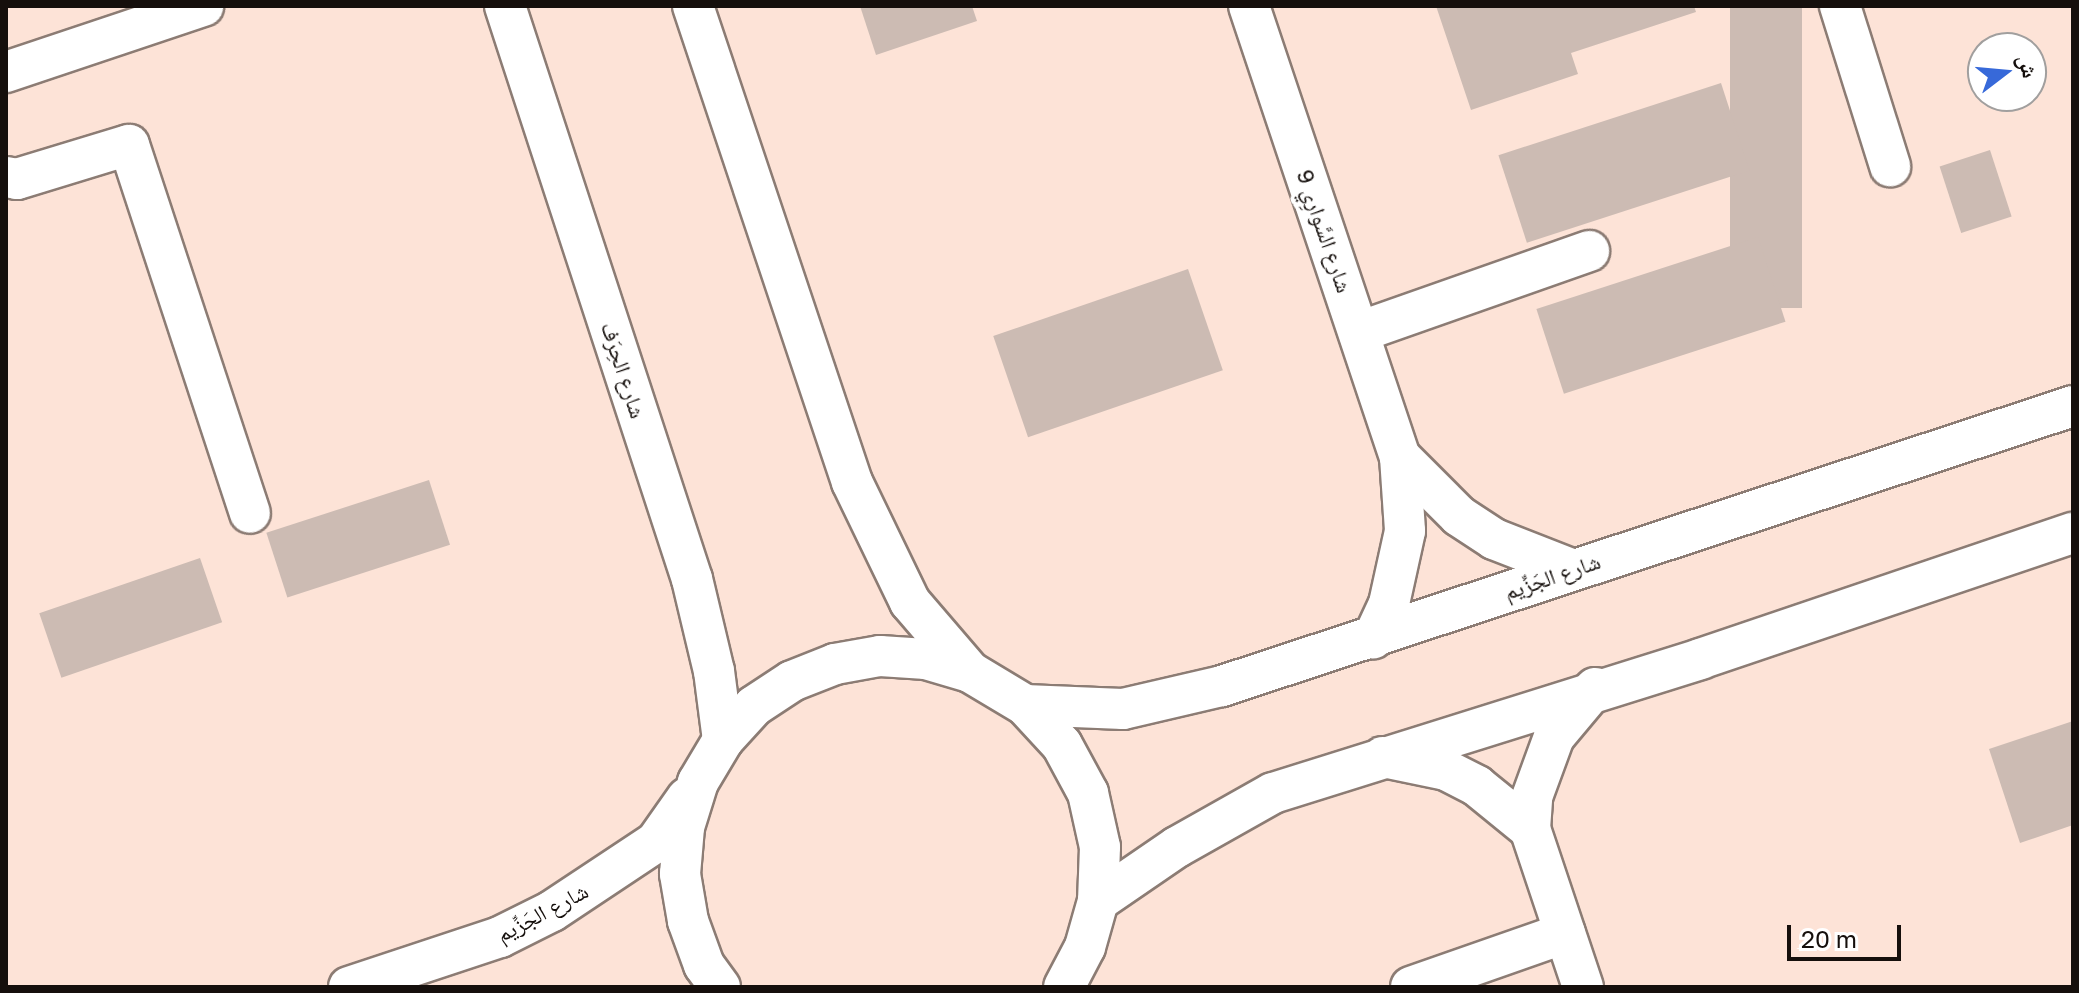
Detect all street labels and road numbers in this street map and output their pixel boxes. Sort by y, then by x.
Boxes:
street label: شارع السَّوارِي 9 [1292,166,1358,296]
street label: شارع الحِرَف [596,319,652,421]
street label: شارع الجَزِّيم [1500,547,1604,605]
street label: شارع الجَزِّيم [492,877,592,947]

